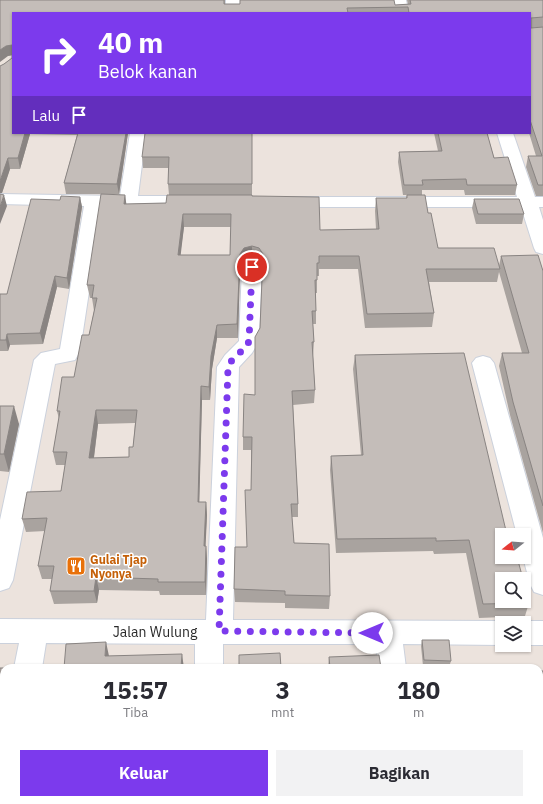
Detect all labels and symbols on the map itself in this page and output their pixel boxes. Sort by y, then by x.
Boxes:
pin [235,250,269,284]
north arrow [495,528,531,564]
place label: Gulai Tjap Nyonya [90,552,147,581]
restaurant icon: Gulai Tjap Nyonya [65,555,87,577]
position arrow [351,612,393,654]
street label: Jalan Wulung [113,623,198,641]

